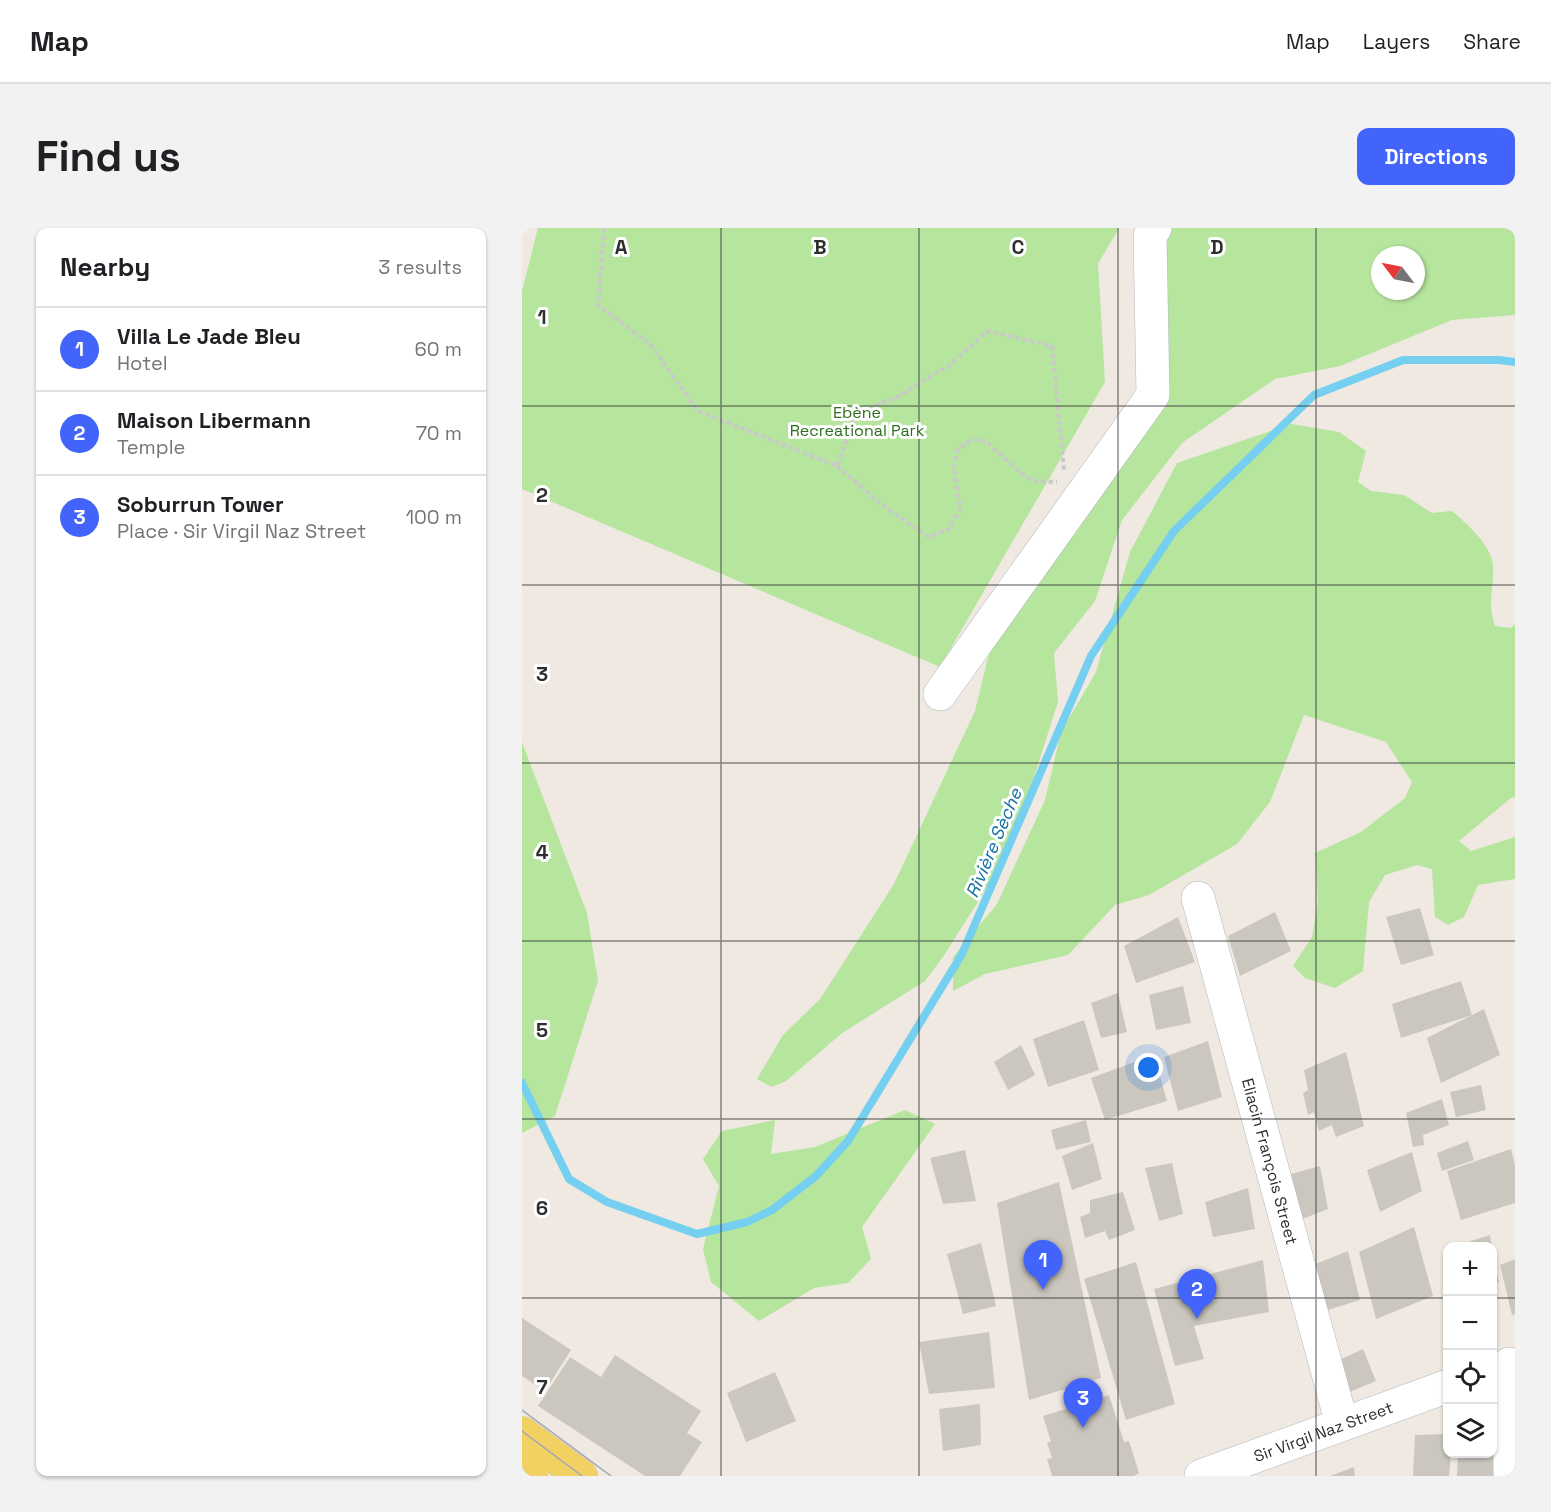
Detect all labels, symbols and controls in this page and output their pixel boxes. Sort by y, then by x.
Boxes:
text: Map [30,23,89,59]
text: Map [1286,28,1330,55]
text: Layers [1363,28,1430,55]
text: Share [1463,28,1521,55]
button: Directions [1357,128,1515,185]
text: Find us [36,130,181,183]
text: A [615,234,628,260]
text: B [813,234,827,260]
text: C [1012,234,1025,260]
text: D [1210,234,1224,260]
north arrow [1371,246,1425,300]
text: Nearby [60,250,150,284]
text: 3 results [378,254,462,280]
text: 1 [537,304,547,330]
text: Villa Le Jade Bleu [117,322,301,350]
text: 1 [75,336,84,362]
text: 60 m [415,336,462,362]
text: Hotel [117,350,168,376]
park label: Ebène Recreational Park [790,402,925,441]
text: Maison Libermann [117,406,311,434]
text: 2 [74,420,85,446]
text: 70 m [416,420,462,446]
text: Temple [117,434,185,460]
text: 2 [536,482,548,508]
text: Soburrun Tower [117,490,284,518]
text: 3 [73,504,86,530]
text: 100 m [406,504,462,530]
text: Place · Sir Virgil Naz Street [117,518,366,544]
text: 3 [536,661,548,687]
water label: Rivière Sèche [960,784,1027,901]
text: 4 [536,839,549,865]
text: 5 [536,1017,548,1043]
your location [1134,1053,1163,1082]
street label: Eliacin François Street [1237,1076,1302,1247]
text: 6 [536,1195,548,1221]
pin: 1 [1024,1240,1062,1290]
map controls [1443,1242,1497,1458]
button: + [1443,1242,1497,1296]
pin: 2 [1178,1270,1216,1319]
button: − [1443,1296,1497,1350]
button: locate [1443,1350,1497,1404]
text: 7 [536,1374,548,1400]
pin: 3 [1064,1378,1102,1428]
street label: Sir Virgil Naz Street [1251,1397,1396,1467]
button: layers [1443,1404,1497,1458]

